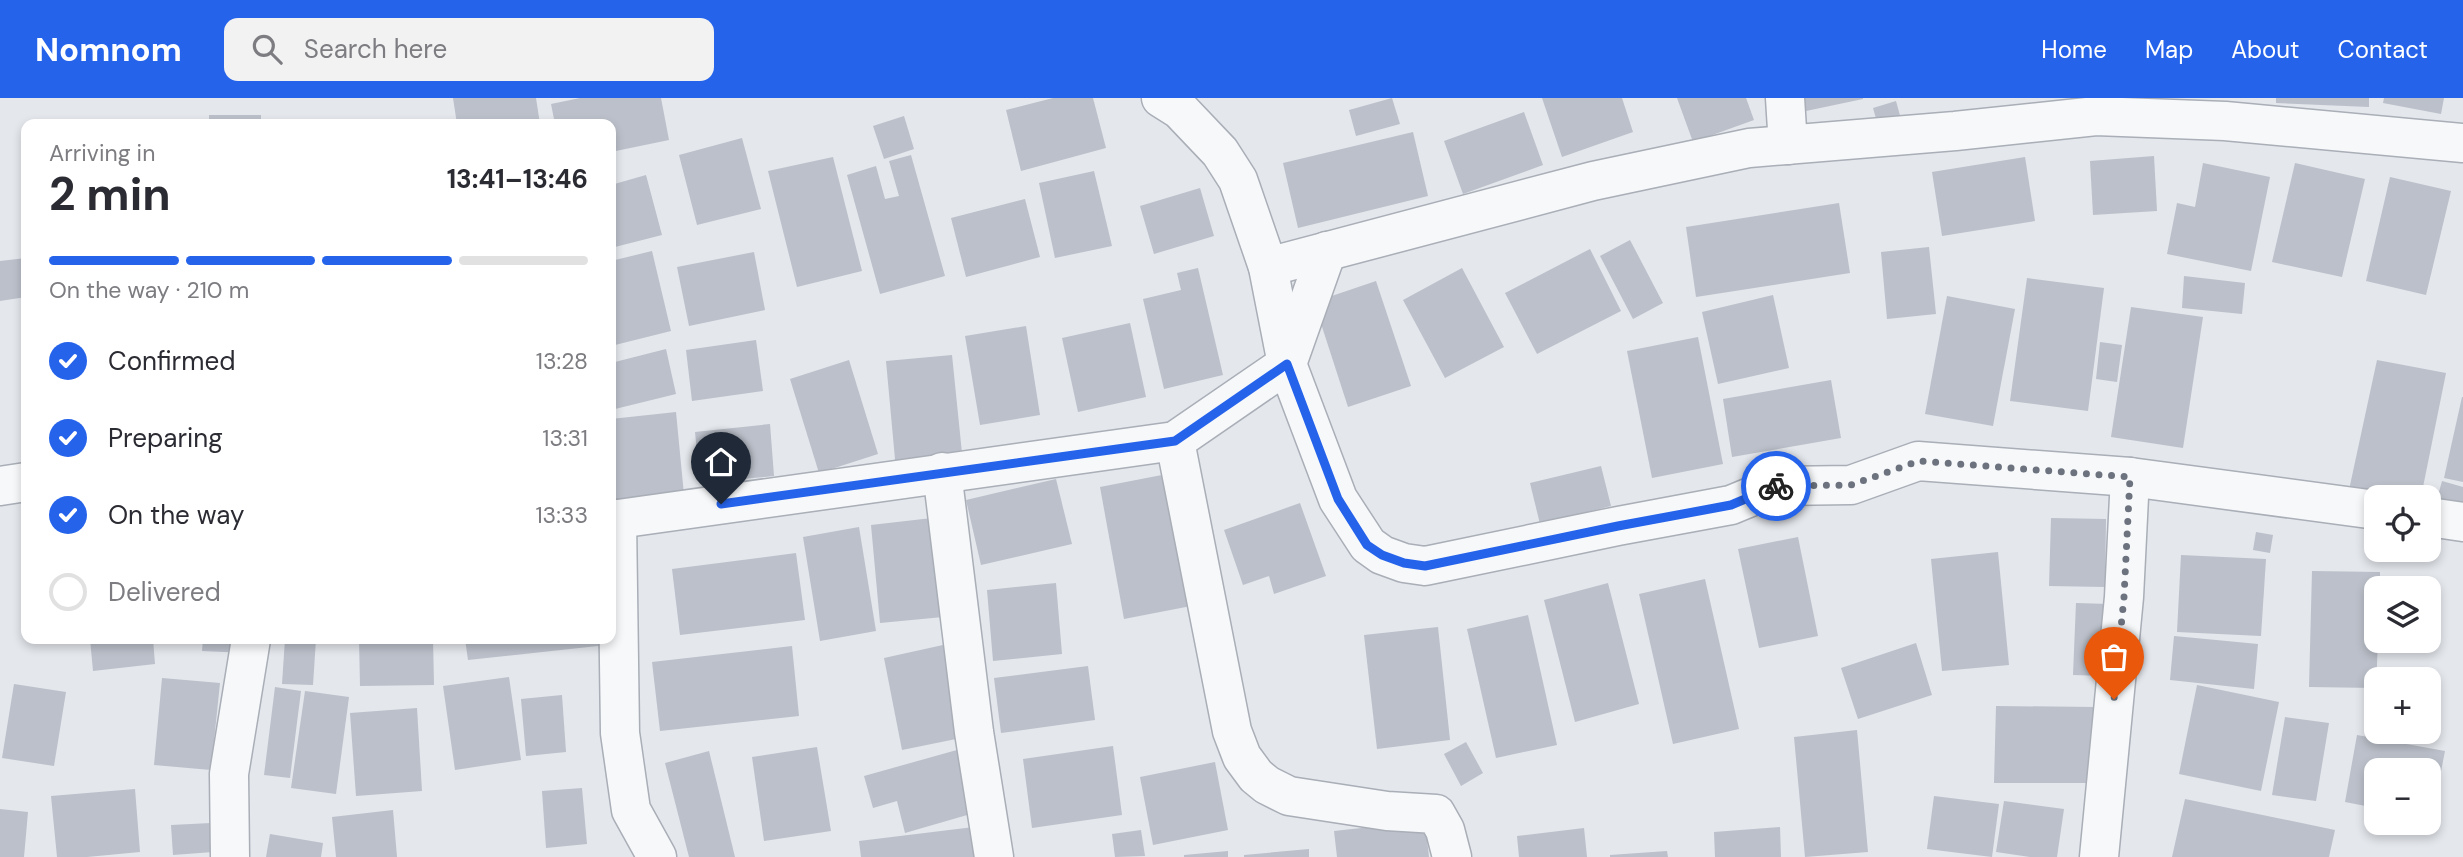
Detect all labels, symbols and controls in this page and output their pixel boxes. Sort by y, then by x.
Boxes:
search box [224,18,714,81]
text: Nomnom [35,28,182,71]
icon: search [248,30,286,68]
text: Search here [304,32,447,66]
text: Home [2041,34,2107,65]
text: Map [2145,34,2193,65]
text: About [2231,34,2300,65]
text: Contact [2338,34,2428,65]
text: Arriving in [49,138,155,168]
text: 13:41–13:46 [447,162,588,196]
text: 2 min [49,164,171,224]
text: On the way · 210 m [49,275,249,305]
icon: check [49,342,87,380]
text: Confirmed [108,344,235,378]
text: 13:28 [536,346,588,376]
icon: check [49,419,87,457]
text: Preparing [108,421,223,455]
text: 13:31 [542,423,588,453]
pin [691,432,751,504]
icon: home [702,443,740,481]
courier [1741,451,1811,521]
icon: bike [1757,467,1795,505]
map controls [2364,485,2441,835]
button: locate [2364,485,2441,562]
icon: check [49,496,87,534]
text: On the way [108,498,244,532]
text: 13:33 [535,500,588,530]
text: Delivered [108,575,221,609]
button: layers [2364,576,2441,653]
pin [2084,627,2144,699]
icon: bag [2095,638,2133,676]
button: + [2364,667,2441,744]
button: − [2364,758,2441,835]

